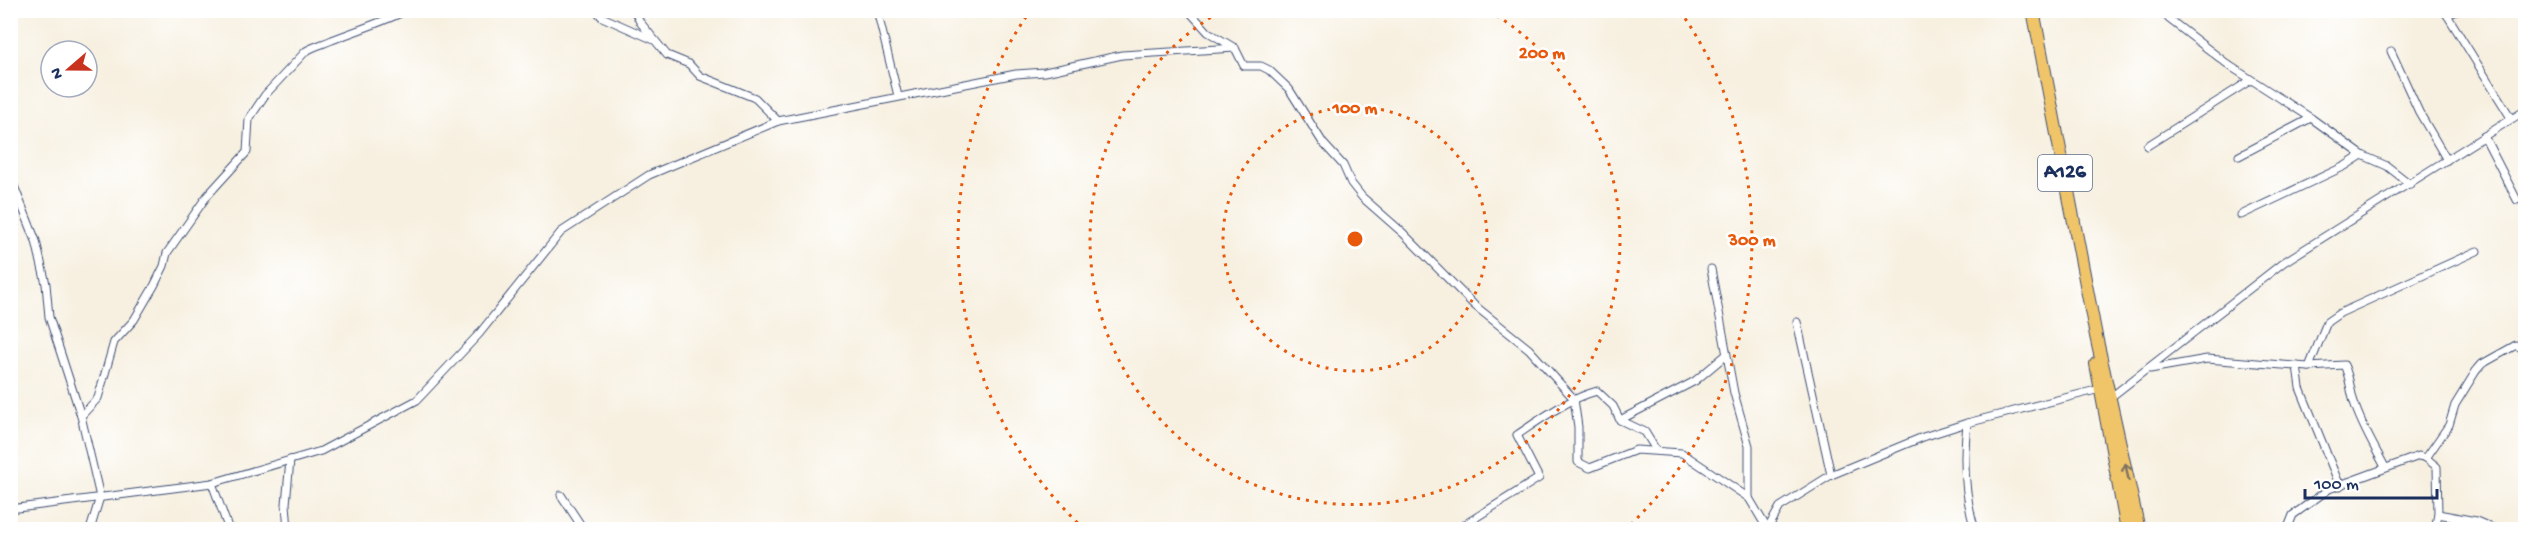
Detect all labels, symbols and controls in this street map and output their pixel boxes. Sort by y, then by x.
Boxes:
north arrow [39,39,99,99]
text: 200 m [1519,44,1565,65]
text: N [47,64,69,81]
text: 100 m [1332,99,1378,120]
road number: A126 [2038,155,2092,191]
centre of rings [1345,229,1365,249]
text: 300 m [1728,231,1776,252]
scale bar [2305,462,2437,500]
one-way arrow [2121,463,2132,483]
text: 100 m [2313,475,2359,496]

